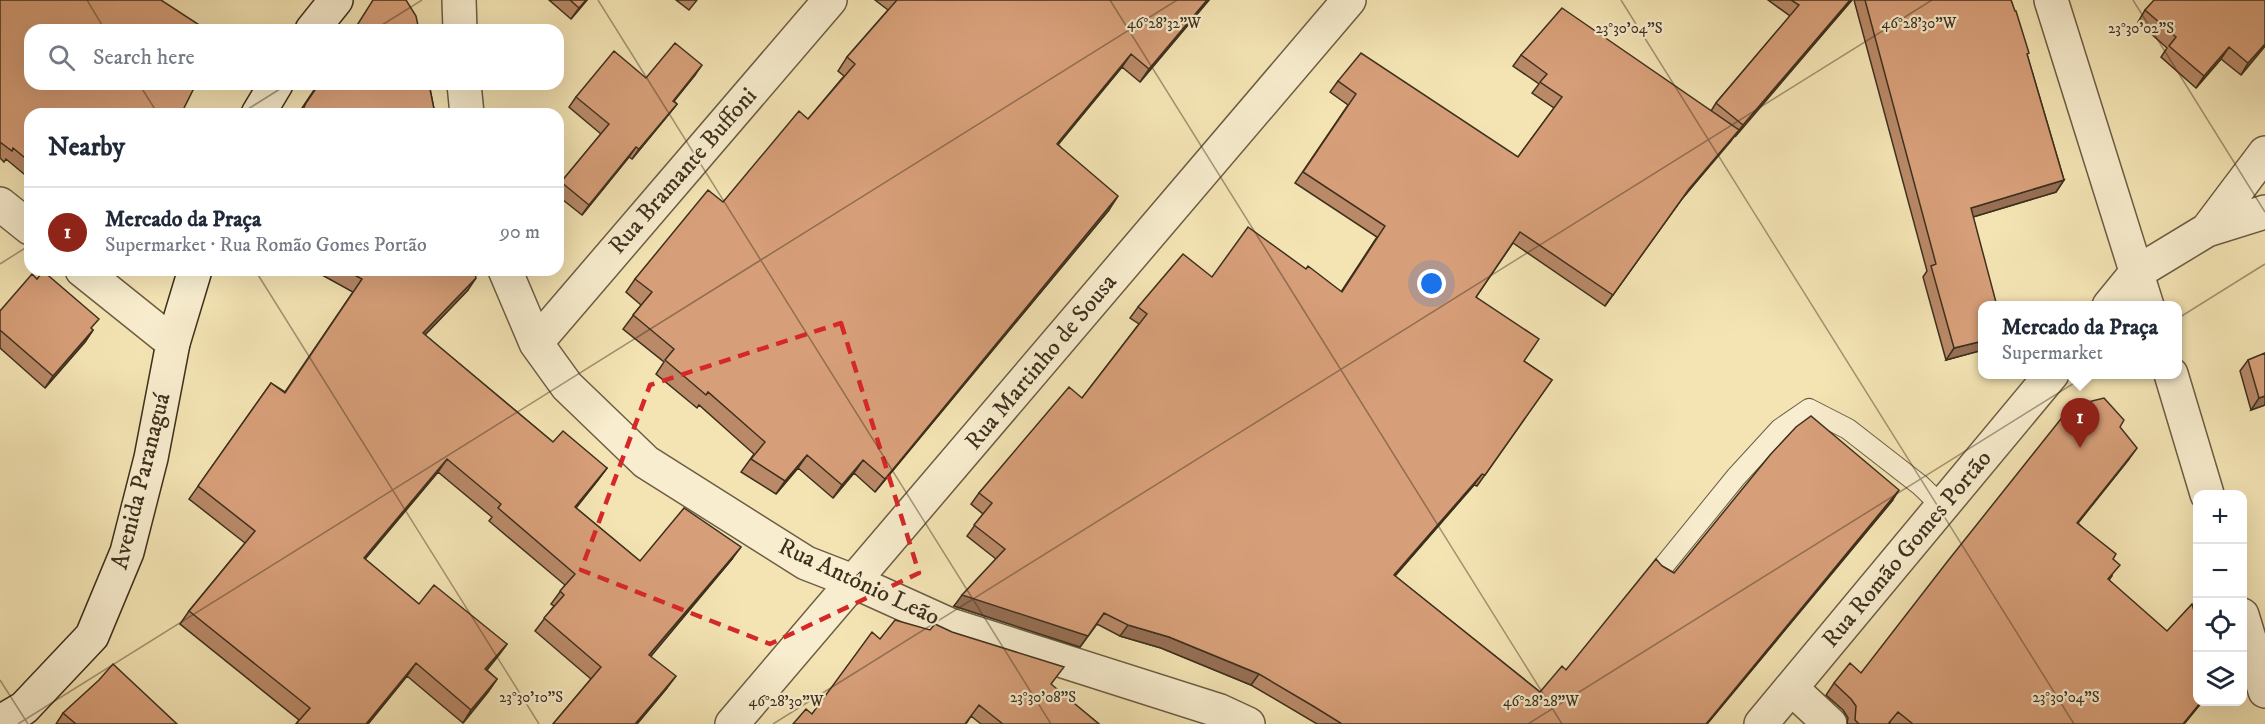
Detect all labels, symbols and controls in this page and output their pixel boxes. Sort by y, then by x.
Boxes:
text: 46°28'32"W [1127,14,1201,33]
text: 46°28'30"W [1882,14,1957,33]
text: 23°30'04"S [1595,19,1663,38]
text: 23°30'02"S [2108,19,2174,38]
search box [24,24,564,90]
icon: search [45,41,78,74]
text: Search here [93,44,195,71]
street label: Rua Bramante Buffoni [602,82,764,260]
text: Nearby [48,131,125,164]
text: Mercado da Praça [105,206,261,233]
text: 1 [64,220,71,245]
text: 90 m [500,220,540,245]
text: Supermarket · Rua Romão Gomes Portão [105,233,427,258]
street label: Rua Martinho de Sousa [959,267,1124,456]
your location [1417,269,1446,298]
popup [1978,301,2182,379]
text: Mercado da Praça [2002,314,2158,341]
text: Supermarket [2002,341,2103,366]
street label: Avenida Paranaguá [105,389,178,572]
pin: 1 [2060,398,2100,448]
street label: Rua Romão Gomes Portão [1816,444,1998,654]
map controls [2193,490,2247,706]
button: + [2193,490,2247,544]
street label: Rua Antônio Leão [774,532,944,632]
button: − [2193,544,2247,598]
button: locate [2193,598,2247,652]
button: layers [2193,652,2247,706]
text: 23°30'10"S [499,688,563,707]
text: 23°30'08"S [1010,688,1076,707]
text: 23°30'04"S [2032,688,2100,707]
text: 46°28'30"W [749,692,824,711]
text: 46°28'28"W [1503,692,1579,711]

